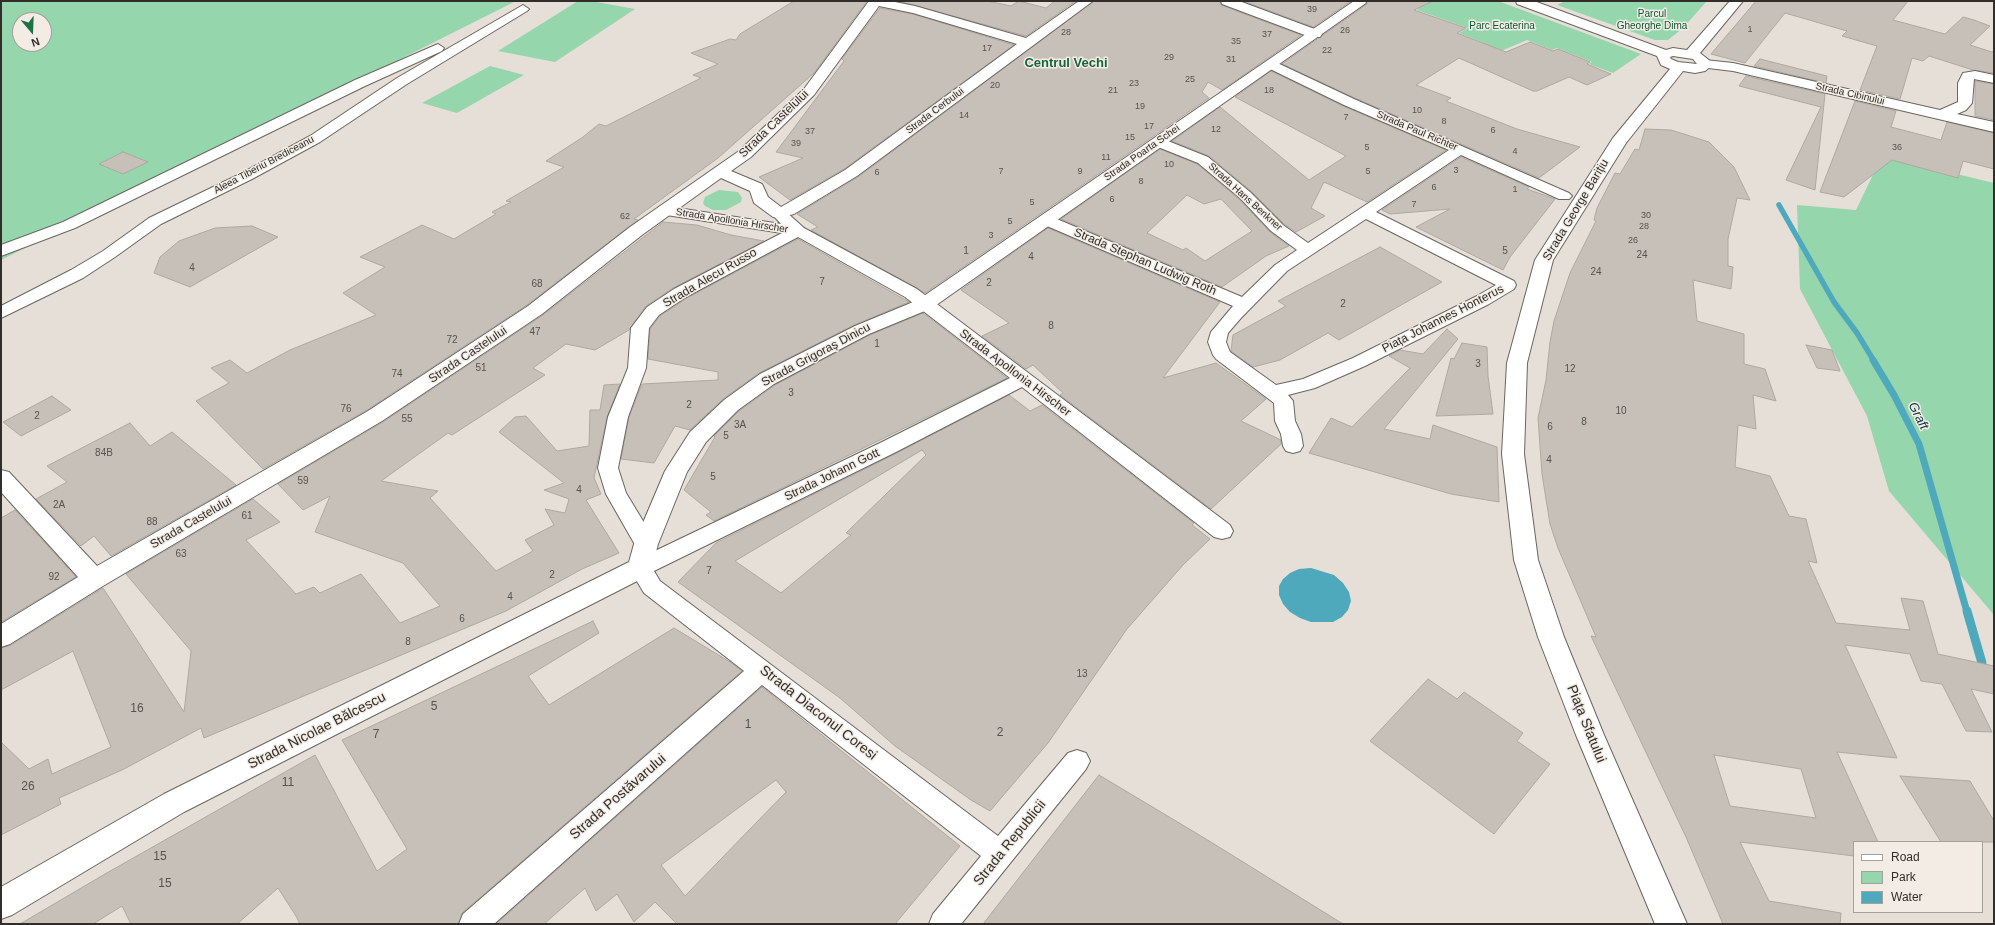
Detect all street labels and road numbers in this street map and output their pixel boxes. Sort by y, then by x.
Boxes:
street label: Strada Cibinului [1814,80,1886,108]
street label: Strada Cerbului [904,85,966,137]
street label: Strada Castelului [736,87,812,161]
street label: Strada Paul Richter [1375,109,1459,153]
street label: Strada Poarta Schei [1102,122,1182,184]
street label: Aleea Tiberiu Brediceanu [212,133,316,197]
street label: Strada George Barițiu [1540,157,1612,263]
street label: Strada Hans Benkner [1205,161,1285,233]
street label: Strada Apollonia Hirscher [675,206,789,236]
street label: Strada Stephan Ludwig Roth [1072,225,1218,299]
street label: Strada Alecu Russo [660,245,760,311]
street label: Piața Johannes Honterus [1380,282,1506,356]
street label: Strada Grigoraș Dinicu [759,320,873,390]
street label: Strada Castelului [426,323,510,387]
street label: Strada Apollonia Hirscher [956,326,1074,420]
street label: Strada Johann Gott [782,446,882,504]
street label: Strada Castelului [148,494,234,552]
street label: Strada Diaconul Coresi [756,662,880,764]
street label: Piața Sfatului [1563,683,1609,765]
street label: Strada Nicolae Bălcescu [245,689,389,773]
street label: Strada Postăvarului [566,751,670,843]
street label: Strada Republicii [970,797,1050,889]

